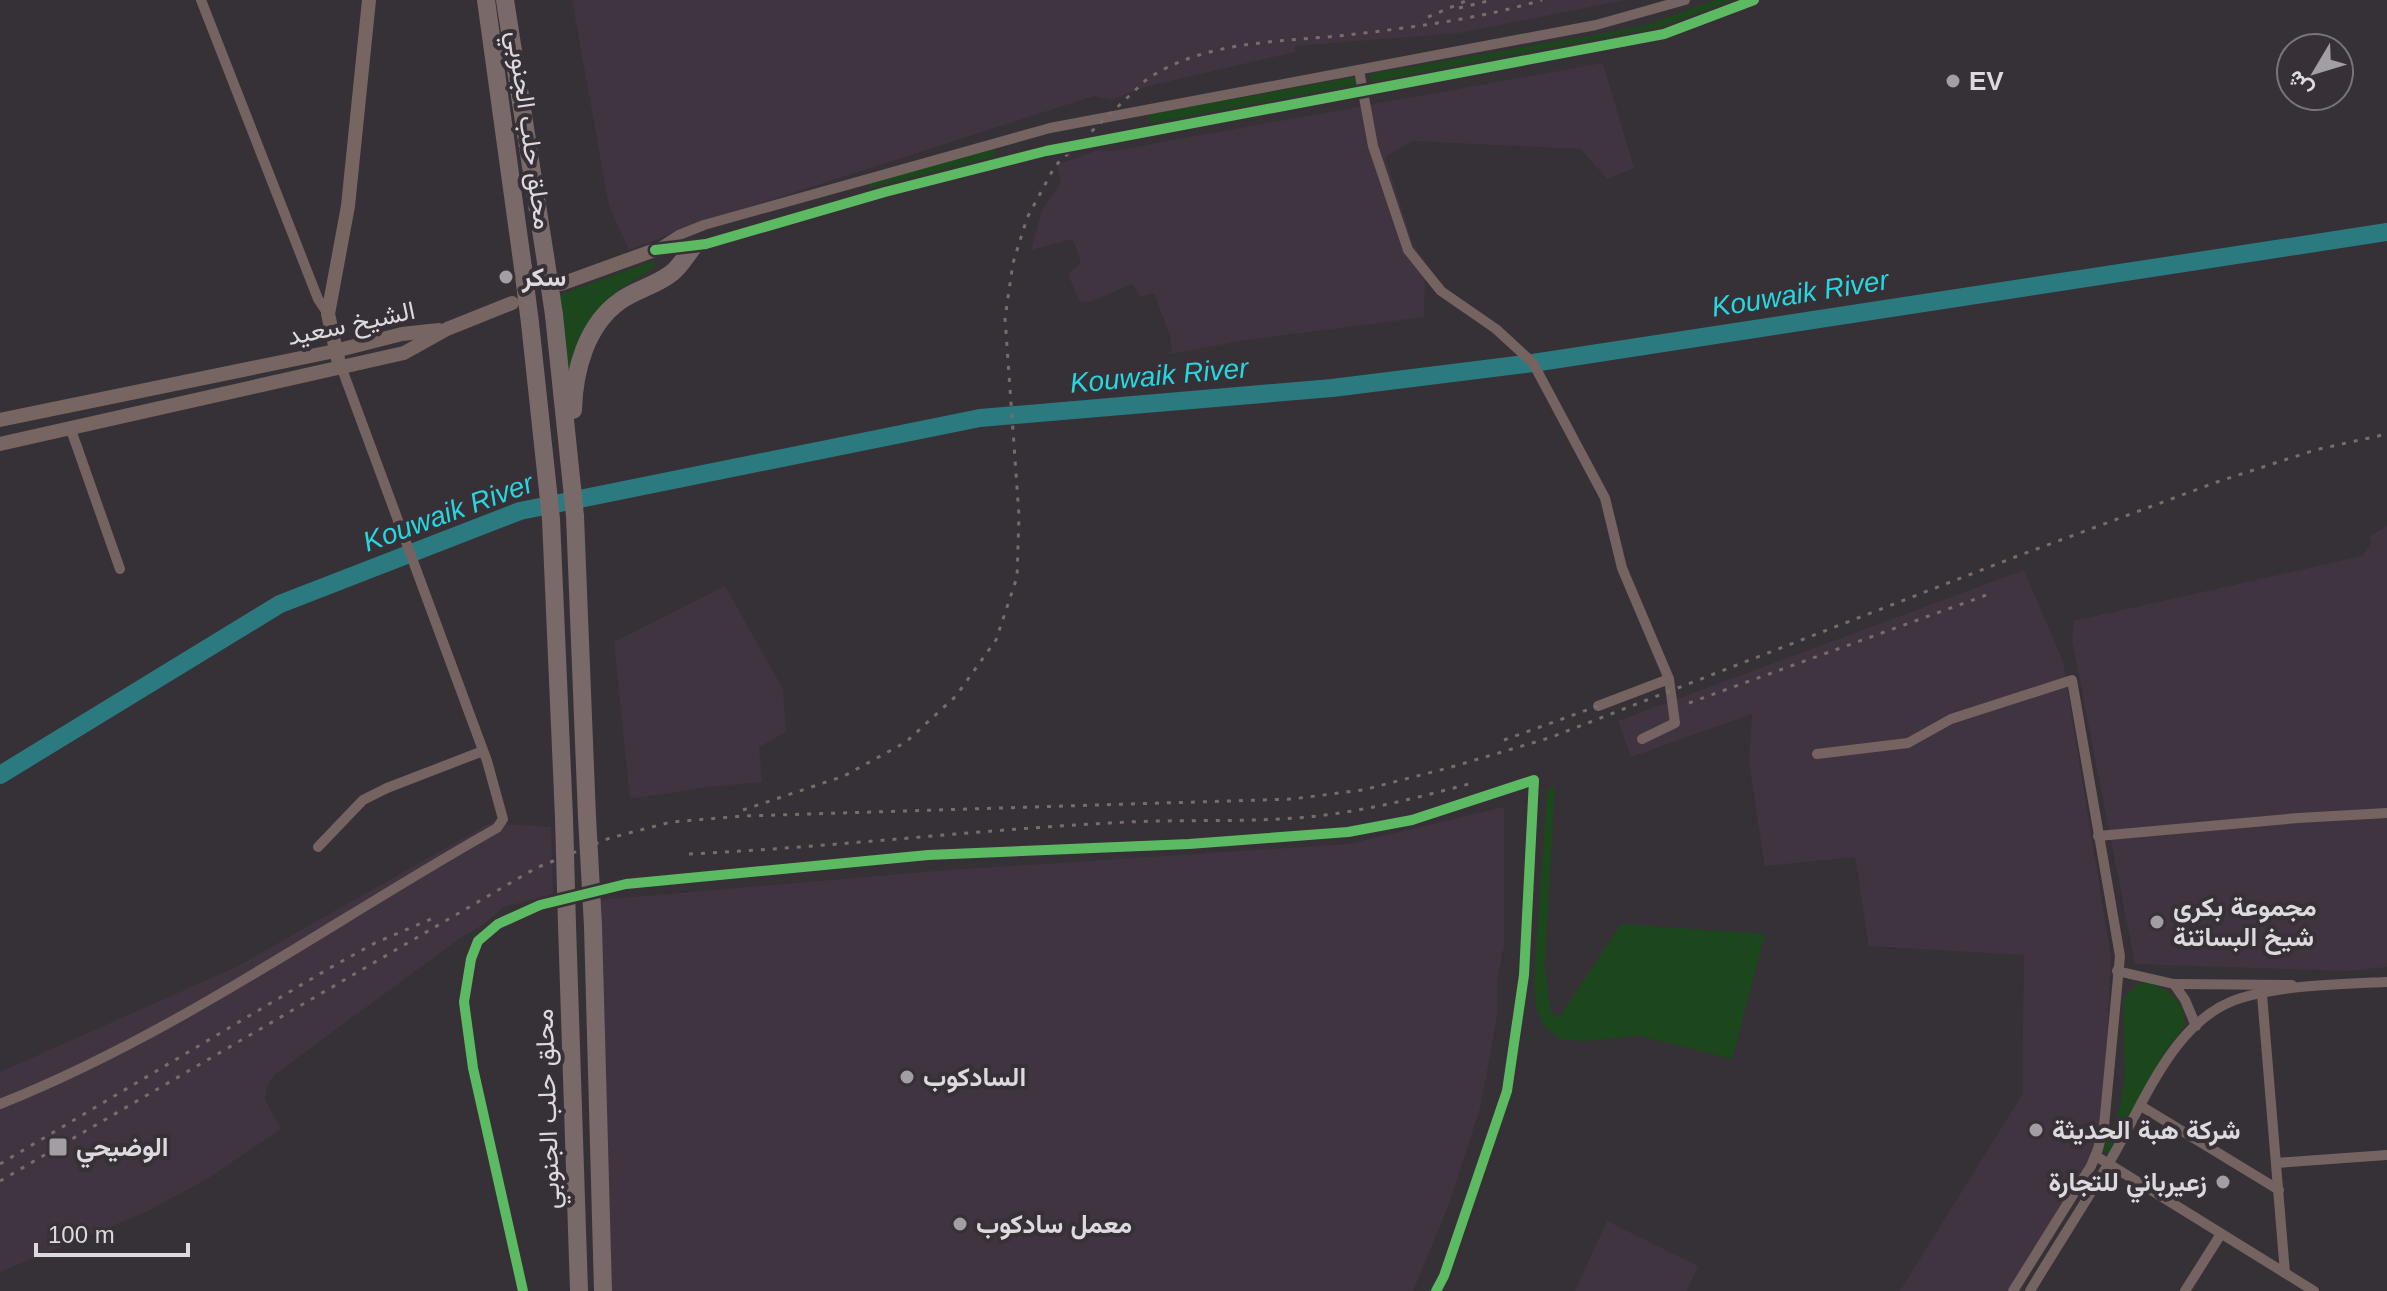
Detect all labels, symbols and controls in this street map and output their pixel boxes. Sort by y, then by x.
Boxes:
street label: محلق حلب الجنوبي [495,29,559,232]
north arrow [2275,32,2355,112]
text: ش [2282,65,2318,102]
place label: EV [1969,66,2004,96]
marker: EV [1944,72,1962,90]
place label: سكر [521,262,566,293]
water label: Kouwaik River [1709,264,1893,323]
marker: سكر [497,268,515,286]
street label: الشيخ سعيد [284,295,418,354]
water label: Kouwaik River [1069,352,1251,399]
water label: Kouwaik River [359,467,539,558]
place label: مجموعة بكري شيخ البساتنة [2173,892,2317,955]
marker: مجموعة بكري شيخ البساتنة [2148,913,2166,931]
street label: محلق حلب الجنوبي [529,1008,571,1210]
place label: السادكوب [923,1062,1026,1093]
marker: السادكوب [898,1068,916,1086]
place label: شركة هبة الحديثة [2052,1115,2240,1146]
marker: شركة هبة الحديثة [2027,1121,2045,1139]
place label: الوضيحي [76,1132,169,1169]
marker: الوضيحي [47,1136,69,1158]
place label: زعيرباني للتجارة [2048,1167,2207,1204]
marker: زعيرباني للتجارة [2214,1173,2232,1191]
scale bar [36,1207,188,1257]
place label: معمل سادكوب [976,1209,1132,1240]
marker: معمل سادكوب [951,1215,969,1233]
text: 100 m [48,1221,115,1248]

